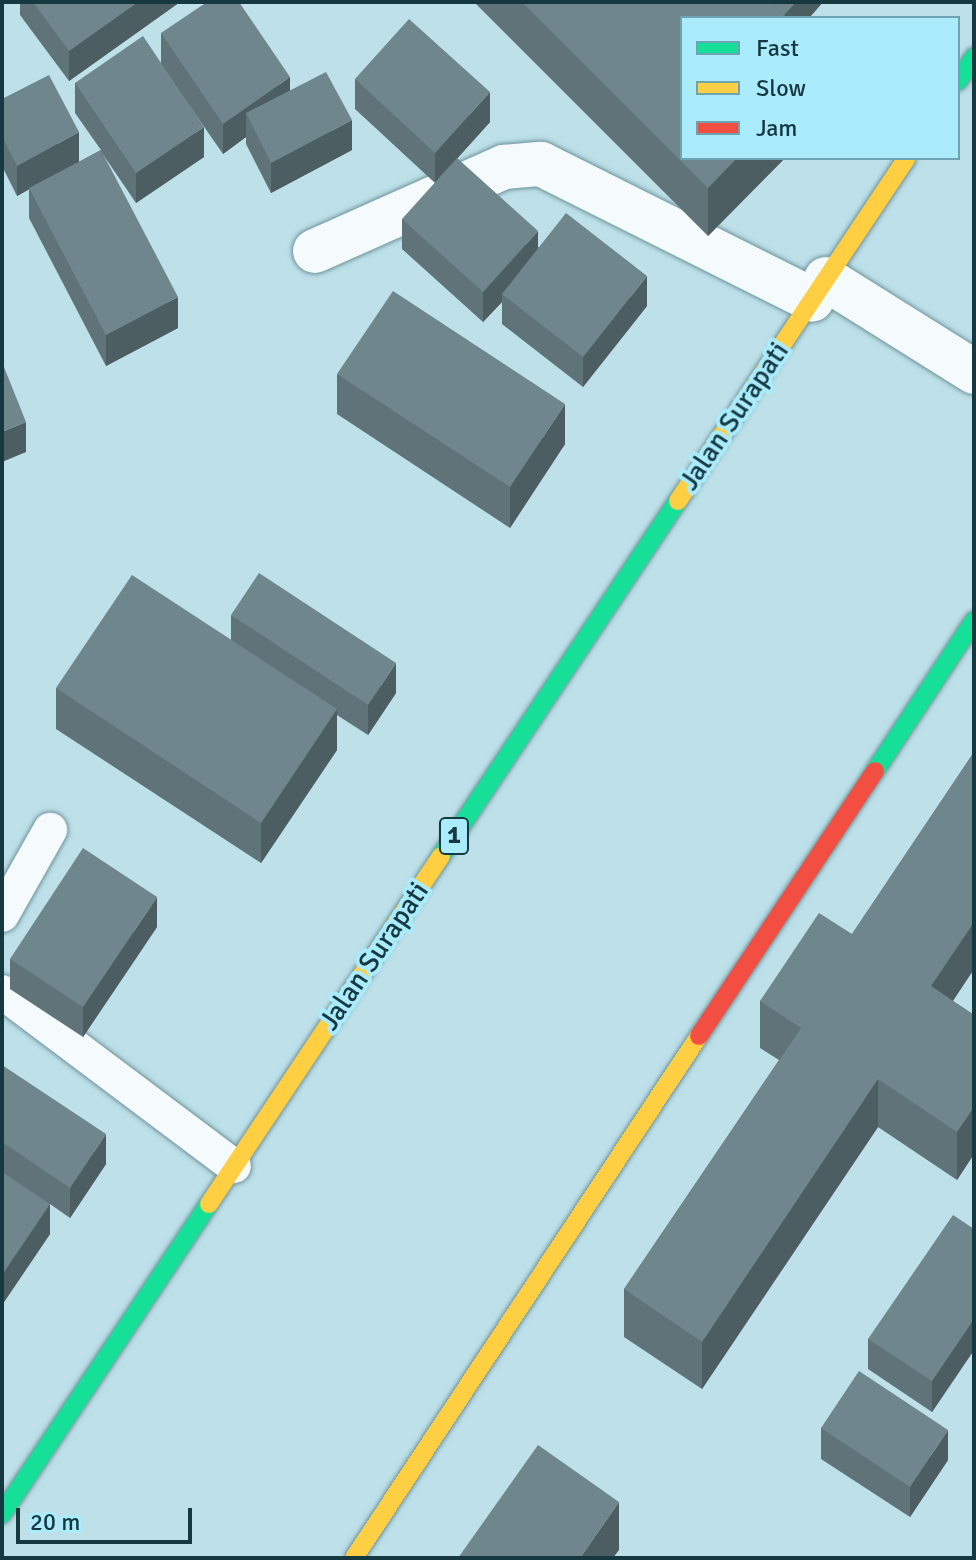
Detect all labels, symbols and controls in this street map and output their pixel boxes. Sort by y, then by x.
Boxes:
legend [680,16,960,160]
text: Fast [756,33,799,63]
text: Slow [756,73,806,103]
text: Jam [756,113,797,143]
street label: Jalan Surapati [672,336,796,496]
road number: 1 [438,814,470,858]
street label: Jalan Surapati [312,876,436,1036]
scale bar [20,1492,196,1542]
text: 20 m [30,1507,80,1537]

